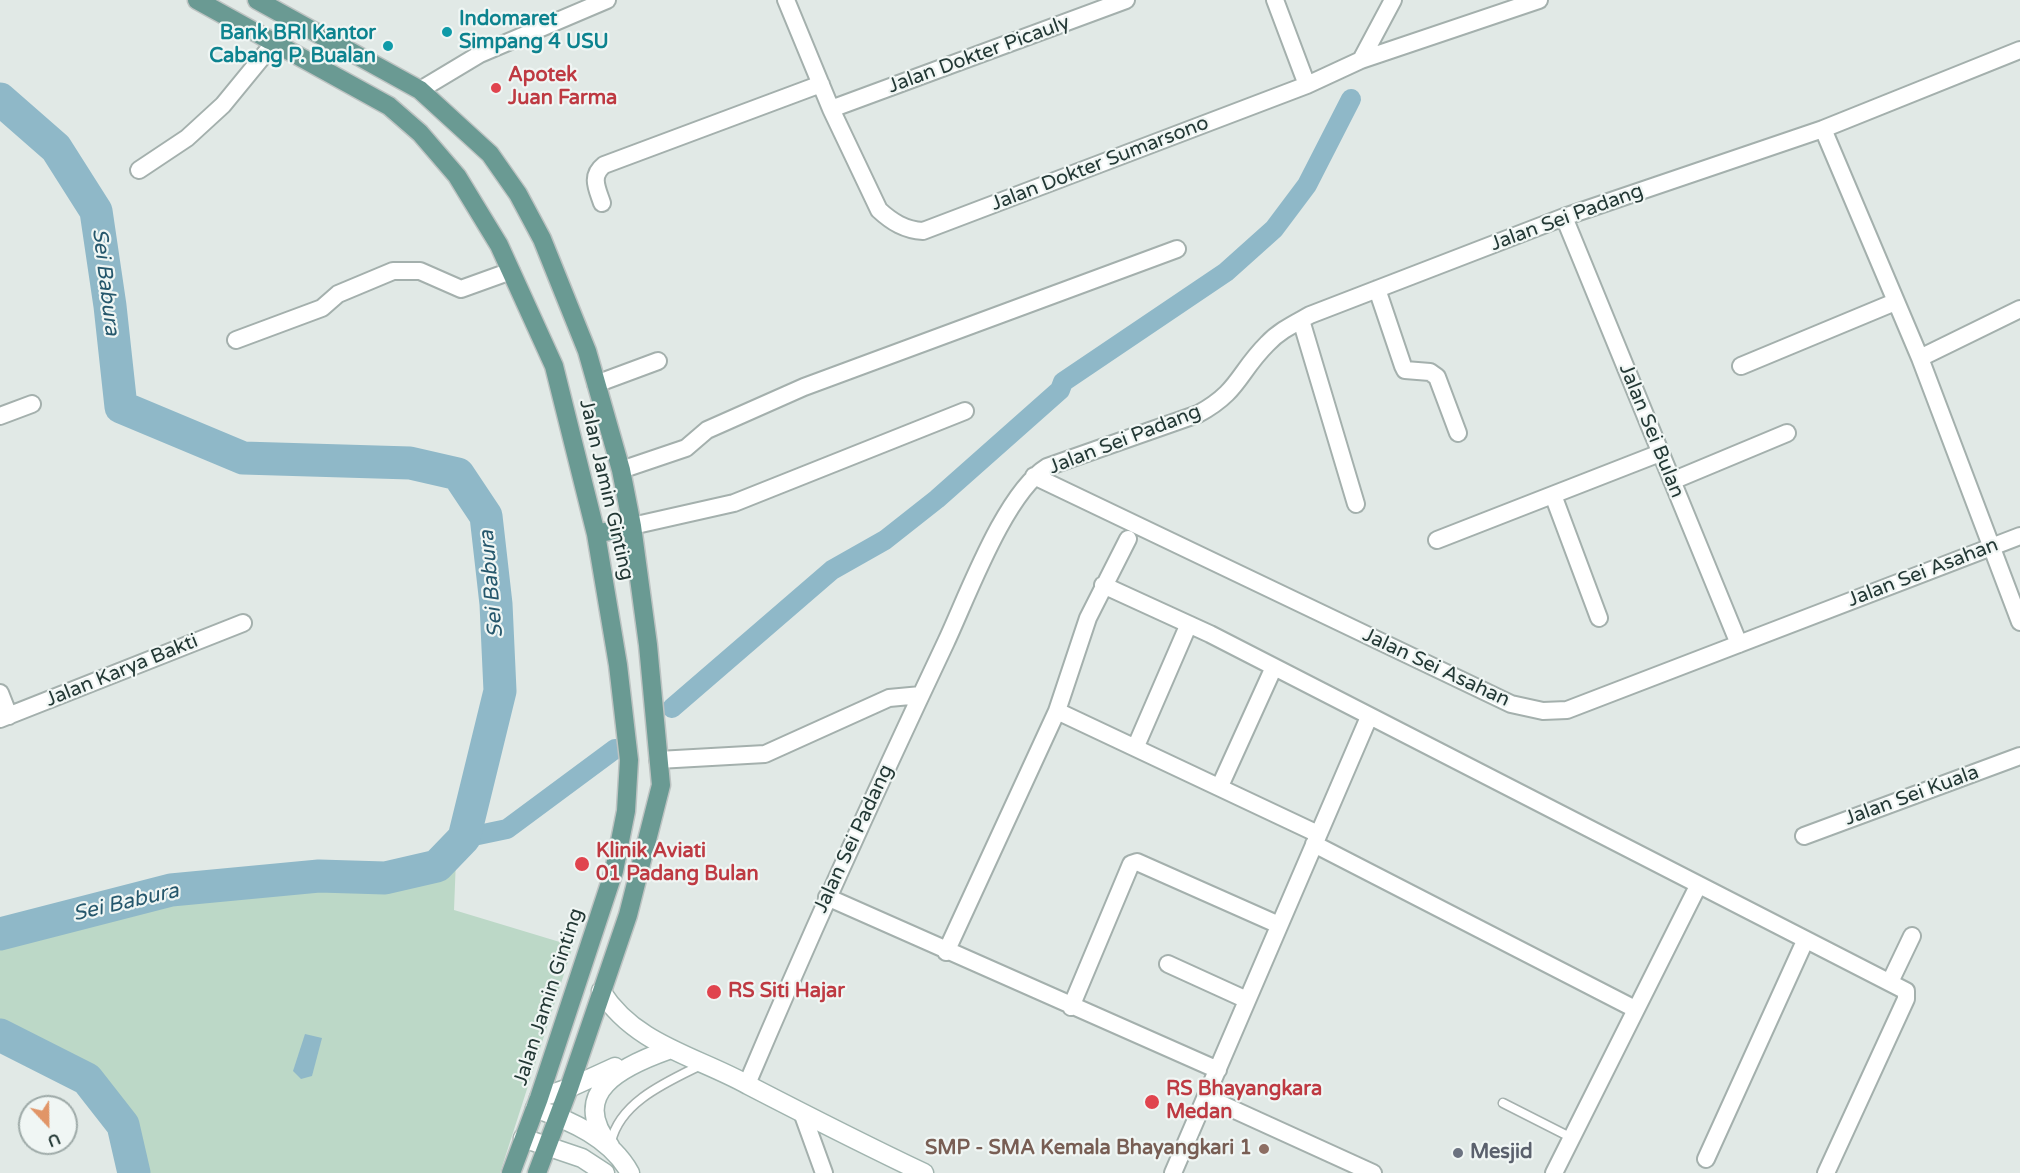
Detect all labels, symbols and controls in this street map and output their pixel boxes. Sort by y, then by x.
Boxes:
place label: Indomaret Simpang 4 USU [459,8,609,55]
street label: Jalan Dokter Picauly [885,11,1073,99]
place label: Bank BRI Kantor Cabang P. Bualan [209,22,376,69]
marker: Indomaret Simpang 4 USU [440,25,454,39]
marker: Bank BRI Kantor Cabang P. Bualan [381,39,395,53]
place label: Apotek Juan Farma [508,64,617,111]
marker: Apotek Juan Farma [489,81,503,95]
street label: Jalan Dokter Sumarsono [988,111,1212,217]
street label: Jalan Sei Padang [1487,179,1647,257]
water label: Sei Babura [86,227,124,337]
street label: Jalan Sei Bulan [1613,361,1689,501]
street label: Jalan Jamin Ginting [574,397,638,583]
street label: Jalan Sei Padang [1046,400,1204,480]
water label: Sei Babura [475,529,509,639]
street label: Jalan Sei Asahan [1844,533,2002,613]
street label: Jalan Sei Asahan [1359,623,1513,713]
street label: Jalan Karya Bakti [42,630,202,712]
street label: Jalan Sei Padang [809,761,899,917]
street label: Jalan Sei Kuala [1842,761,1982,831]
place label: Klinik Aviati 01 Padang Bulan [596,840,759,887]
marker: Klinik Aviati 01 Padang Bulan [573,855,591,873]
water label: Sei Babura [71,879,181,927]
street label: Jalan Jamin Ginting [509,905,589,1089]
place label: RS Siti Hajar [728,980,845,1004]
marker: RS Siti Hajar [705,983,723,1001]
place label: RS Bhayangkara Medan [1166,1078,1322,1125]
marker: RS Bhayangkara Medan [1143,1093,1161,1111]
north arrow [18,1095,78,1155]
text: U [45,1128,63,1151]
place label: SMP - SMA Kemala Bhayangkari 1 [925,1137,1252,1161]
place label: Mesjid [1470,1141,1533,1165]
marker: SMP - SMA Kemala Bhayangkari 1 [1257,1142,1271,1156]
marker: Mesjid [1451,1146,1465,1160]

